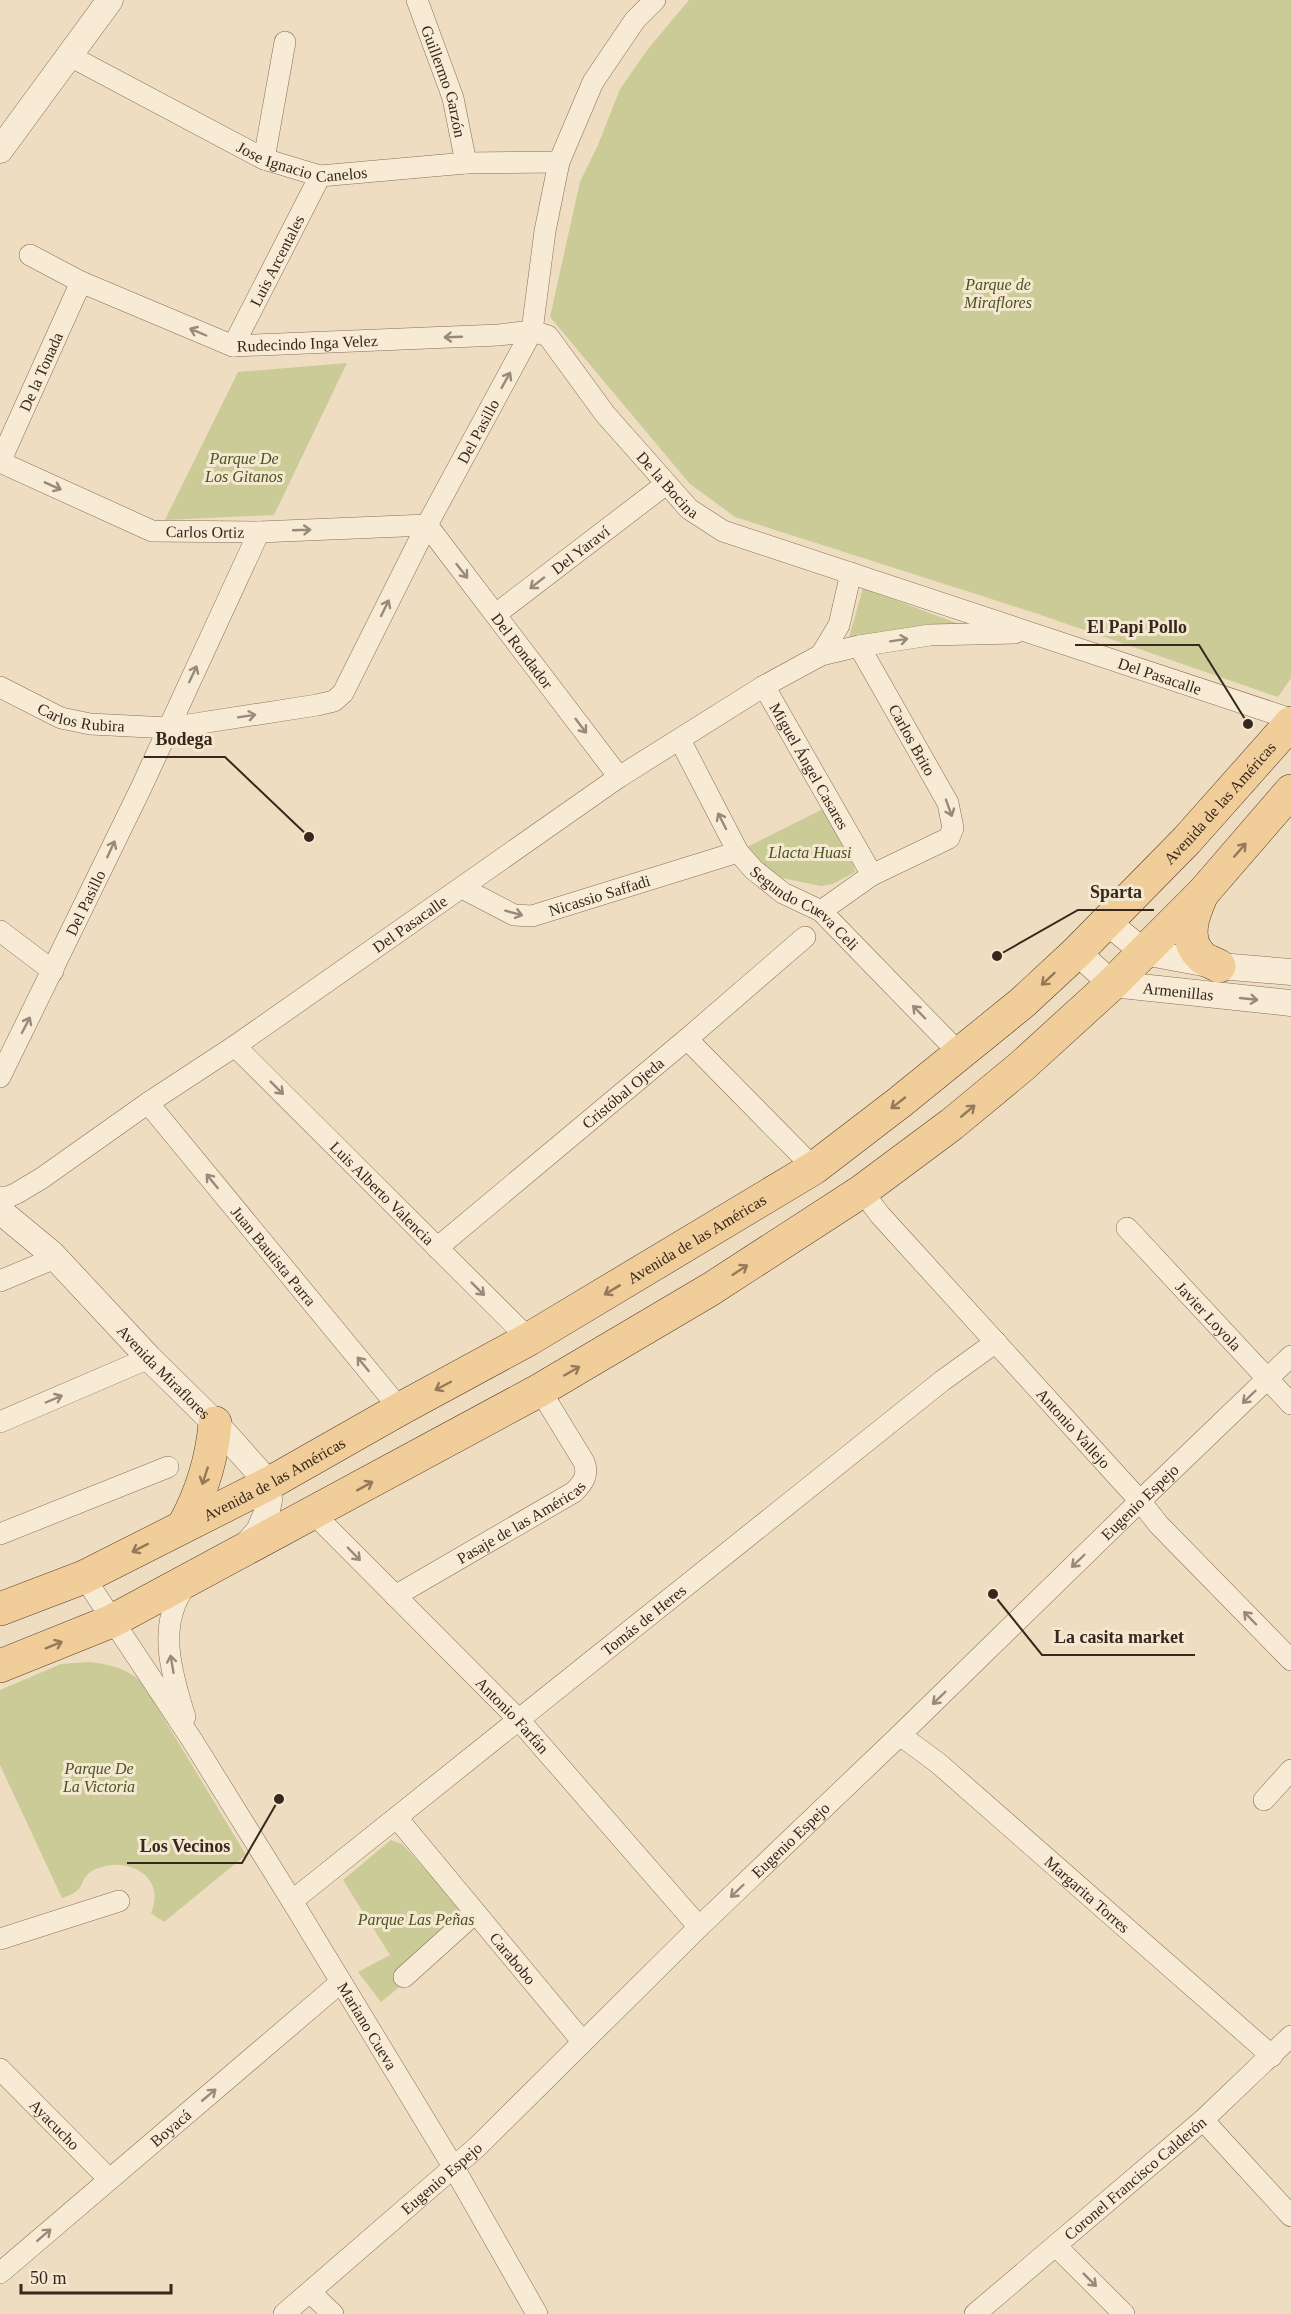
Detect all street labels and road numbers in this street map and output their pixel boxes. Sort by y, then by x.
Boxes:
street label: Guillermo Garzón [419,23,469,139]
street label: Jose Ignacio Canelos [234,138,368,185]
street label: Luis Arcentales [246,212,307,309]
street label: De la Tonada [15,330,66,414]
street label: Rudecindo Inga Velez [236,332,378,354]
street label: Del Pasillo [454,396,502,466]
street label: De la Bocina [634,448,702,521]
street label: Del Yaraví [548,522,613,577]
street label: Carlos Ortiz [166,523,244,540]
street label: Del Rondador [489,610,557,692]
street label: Del Pasacalle [1116,654,1204,697]
street label: Carlos Rubira [35,699,125,734]
street label: Miguel Ángel Casares [767,700,853,832]
street label: Carlos Brito [885,701,939,779]
street label: Avenida de las Américas [1160,738,1279,867]
street label: Segundo Cueva Celi [747,862,863,954]
street label: Del Pasillo [62,867,108,938]
street label: Nicassio Saffadi [547,871,652,919]
street label: Del Pasacalle [369,892,450,956]
street label: Armenillas [1142,979,1214,1003]
street label: Cristóbal Ojeda [578,1054,667,1132]
street label: Luis Alberto Valencia [327,1138,438,1248]
street label: Avenida de las Américas [624,1190,769,1287]
street label: Juan Bautista Parra [228,1203,320,1309]
street label: Javier Loyola [1173,1278,1245,1354]
street label: Avenida Miraflores [114,1321,214,1422]
street label: Antonio Vallejo [1033,1385,1114,1471]
street label: Avenida de las Américas [201,1434,348,1524]
street label: Eugenio Espejo [1097,1461,1182,1543]
street label: Pasaje de las Américas [454,1478,589,1567]
street label: Tomás de Heres [598,1581,689,1659]
street label: Antonio Farfán [473,1673,552,1757]
street label: Eugenio Espejo [748,1799,833,1881]
street label: Margarita Torres [1042,1852,1133,1936]
street label: Carabobo [487,1929,540,1987]
street label: Mariano Cueva [335,1979,401,2073]
street label: Ayacucho [27,2096,83,2153]
street label: Boyacá [147,2106,194,2150]
street label: Coronel Francisco Calderón [1061,2113,1209,2243]
street label: Eugenio Espejo [398,2138,485,2217]

